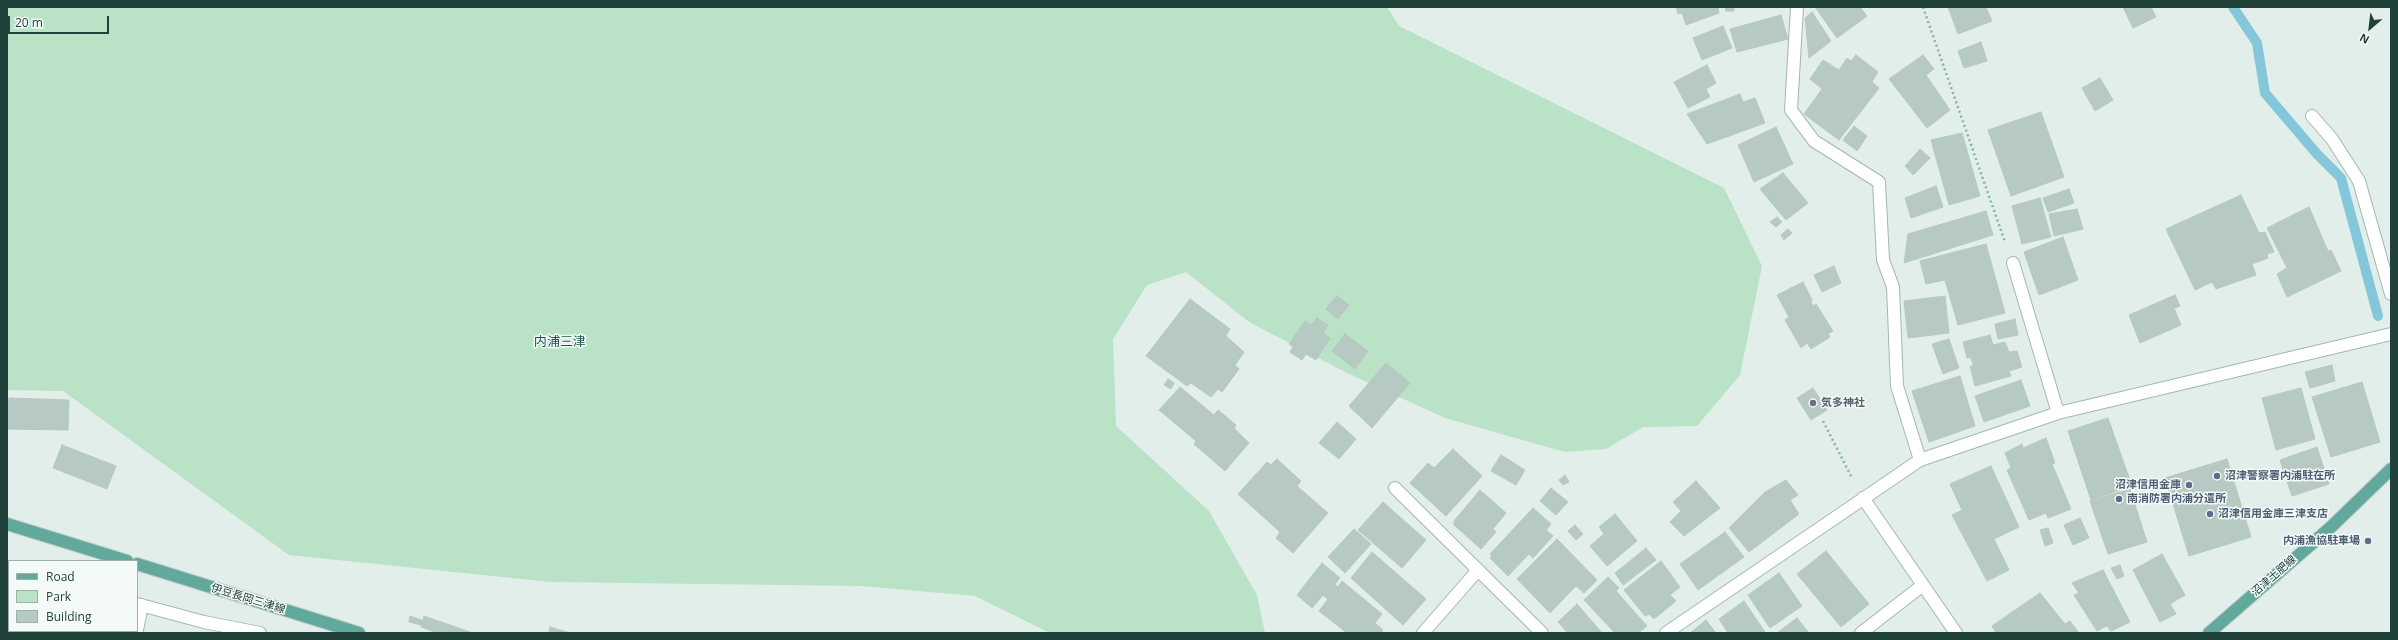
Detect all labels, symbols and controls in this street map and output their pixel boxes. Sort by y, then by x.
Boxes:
scale bar [10,8,111,34]
north arrow [2350,8,2390,48]
text: 20 m [15,14,43,31]
text: N [2357,30,2372,48]
district label: 内浦三津 [534,334,586,350]
place label: 気多神社 [1821,396,1865,410]
marker: 気多神社 [1808,398,1818,408]
place label: 沼津警察署内浦駐在所 [2225,469,2335,483]
marker: 沼津警察署内浦駐在所 [2212,471,2222,481]
place label: 沼津信用金庫 [2115,478,2181,492]
marker: 沼津信用金庫 [2184,480,2194,490]
place label: 南消防署内浦分遣所 [2127,492,2226,506]
marker: 南消防署内浦分遣所 [2114,494,2124,504]
place label: 沼津信用金庫三津支店 [2218,507,2328,521]
marker: 沼津信用金庫三津支店 [2205,509,2215,519]
place label: 内浦漁協駐車場 [2283,534,2360,548]
marker: 内浦漁協駐車場 [2363,536,2373,546]
street label: 沼津土肥線 [2249,553,2299,599]
legend [8,560,138,632]
text: Road [46,568,75,585]
street label: 伊豆長岡三津線 [209,581,287,617]
text: Park [46,588,71,605]
text: Building [46,608,91,625]

